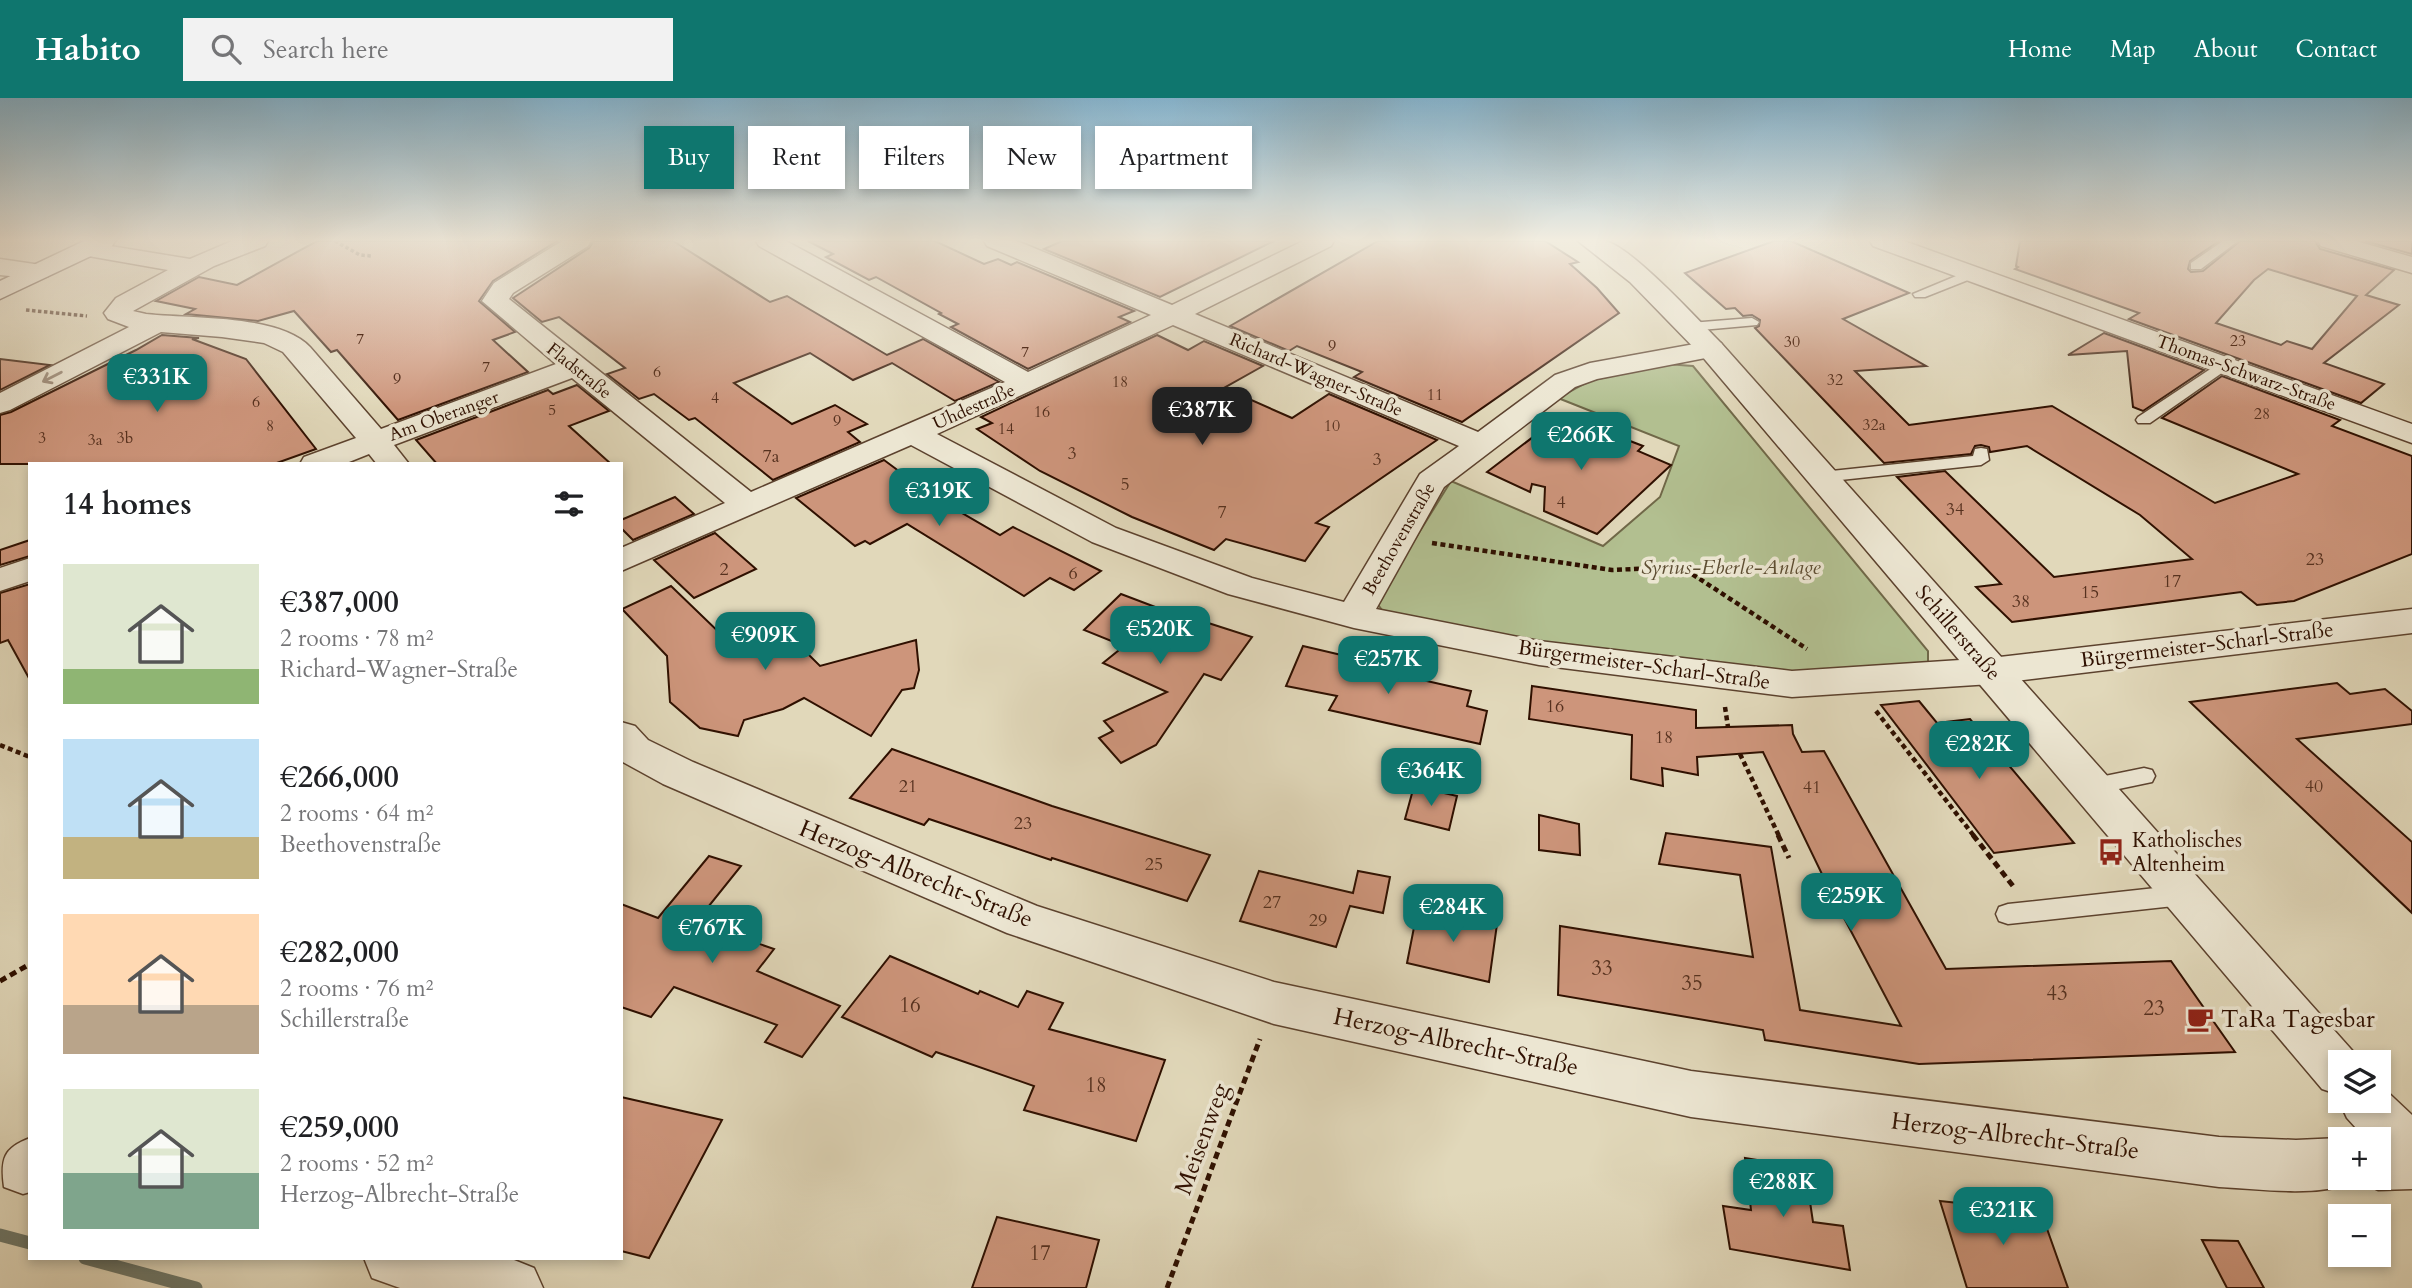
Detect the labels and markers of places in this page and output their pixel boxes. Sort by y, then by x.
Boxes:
pin: €331K [108,354,206,414]
pin: €387K [1153,388,1251,447]
pin: €266K [1532,412,1630,472]
pin: €319K [890,468,988,528]
pin: €520K [1111,606,1209,666]
pin: €909K [716,612,814,672]
pin: €257K [1339,636,1437,696]
pin: €282K [1930,722,2028,781]
pin: €364K [1382,748,1480,808]
place label: Katholisches Altenheim [2132,826,2242,879]
bus stop icon: Katholisches Altenheim [2096,837,2126,867]
pin: €259K [1802,874,1900,933]
pin: €284K [1404,884,1502,944]
pin: €767K [663,906,761,965]
place label: TaRa Tagesbar [2221,1003,2375,1036]
cafe icon: TaRa Tagesbar [2185,1004,2215,1034]
pin: €288K [1734,1160,1832,1219]
pin: €321K [1954,1188,2052,1247]

